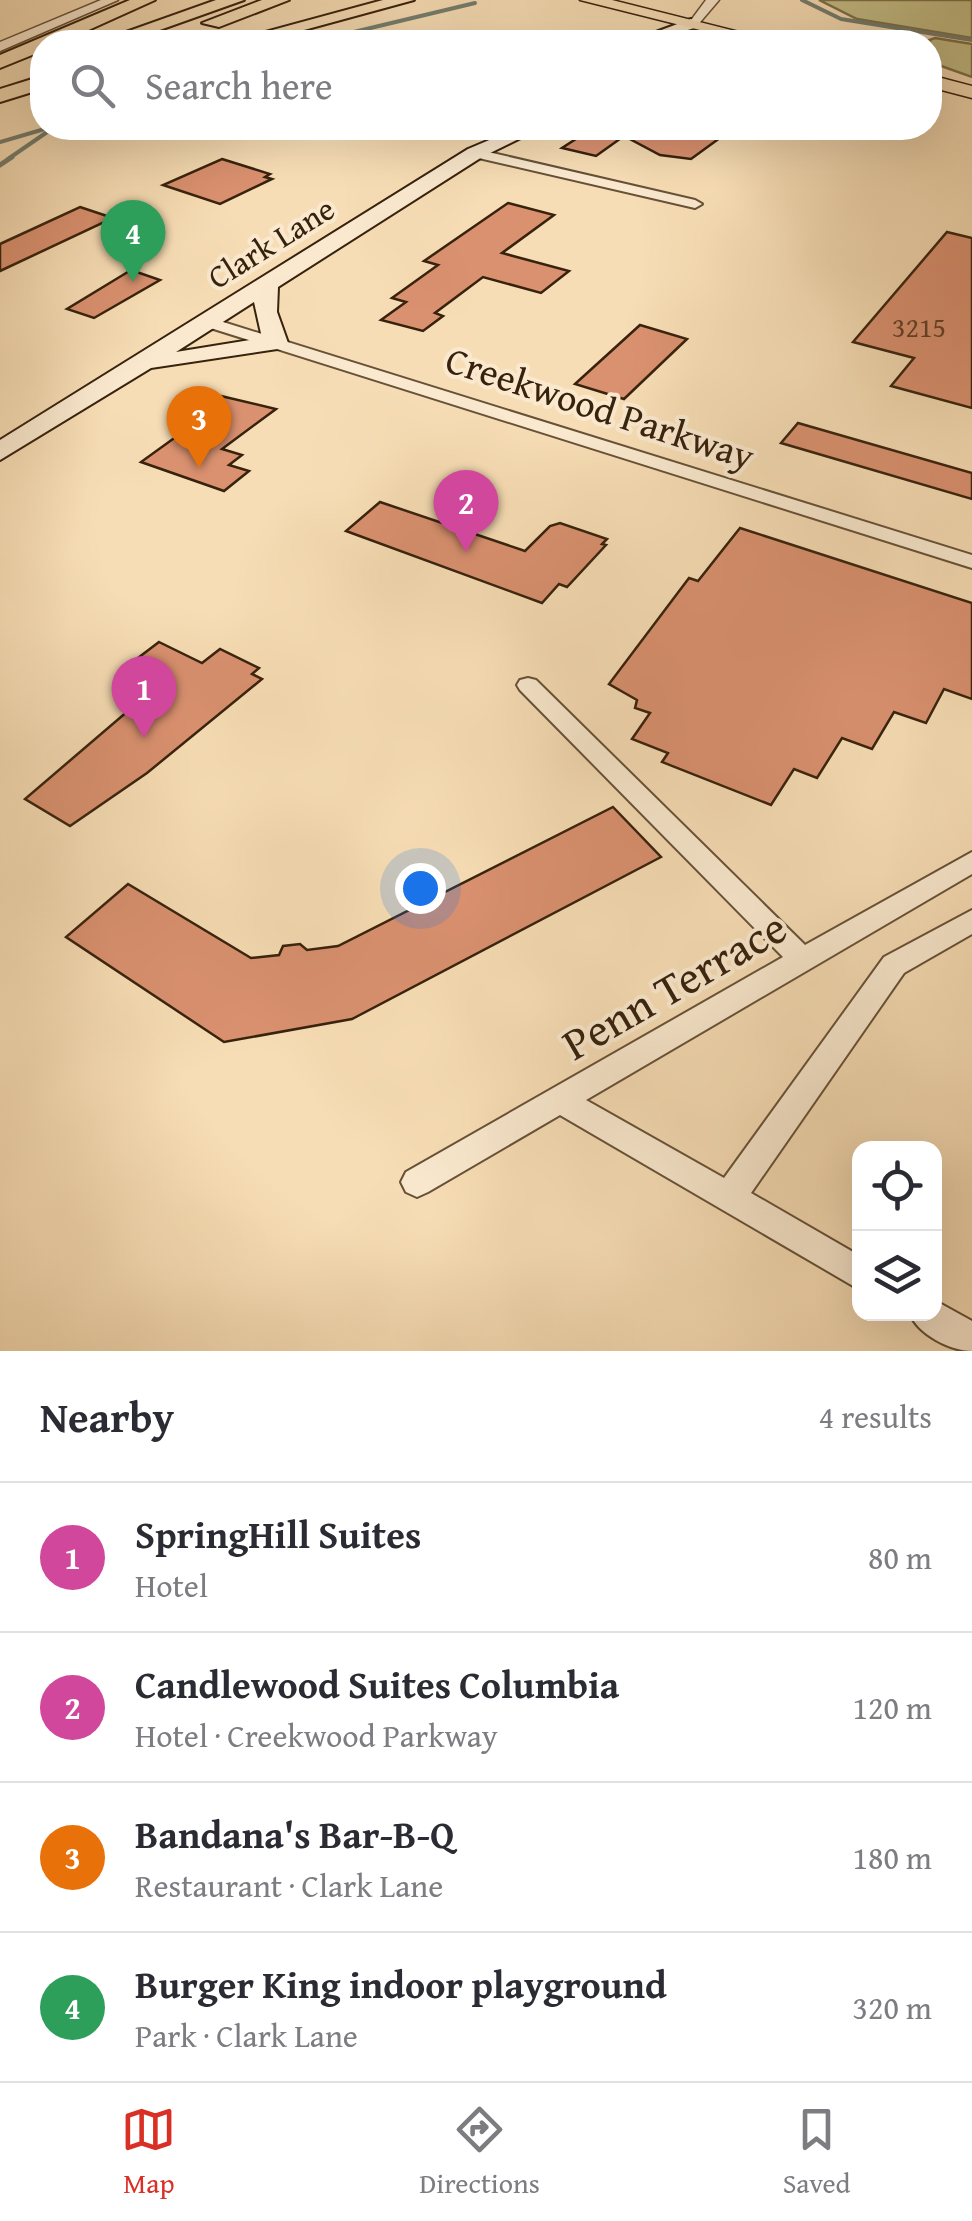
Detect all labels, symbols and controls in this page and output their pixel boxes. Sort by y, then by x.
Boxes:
search box [30,30,942,140]
text: Search here [145,57,333,113]
icon: search [65,58,120,113]
street label: Clark Lane [198,185,343,300]
pin: 4 [100,200,166,282]
house number: 3215 [892,306,946,347]
street label: Creekwood Parkway [439,331,762,483]
pin: 3 [166,386,232,468]
pin: 2 [434,470,498,552]
pin: 1 [112,656,176,738]
your location [395,863,446,914]
street label: Penn Terrace [550,894,798,1075]
map controls [852,1141,942,1321]
button: locate [852,1141,942,1231]
button: layers [852,1231,942,1321]
text: Nearby [40,1386,174,1447]
text: 4 results [819,1393,932,1440]
text: SpringHill Suites [135,1506,421,1562]
text: 1 [64,1534,81,1581]
text: 80 m [868,1534,932,1581]
text: Hotel [135,1562,208,1609]
text: Candlewood Suites Columbia [135,1656,619,1712]
text: 2 [64,1684,81,1731]
text: 120 m [853,1684,932,1731]
text: Hotel · Creekwood Parkway [135,1712,498,1759]
text: Bandana's Bar-B-Q [135,1806,454,1862]
text: 3 [64,1834,81,1881]
text: 180 m [853,1834,932,1881]
text: Restaurant · Clark Lane [135,1862,443,1909]
text: Burger King indoor playground [135,1956,667,2012]
text: 4 [64,1984,81,2031]
text: 320 m [853,1984,932,2031]
text: Park · Clark Lane [135,2012,358,2059]
tab: Map [121,2102,176,2203]
tab: Directions [419,2102,540,2203]
tab: Saved [783,2102,851,2203]

